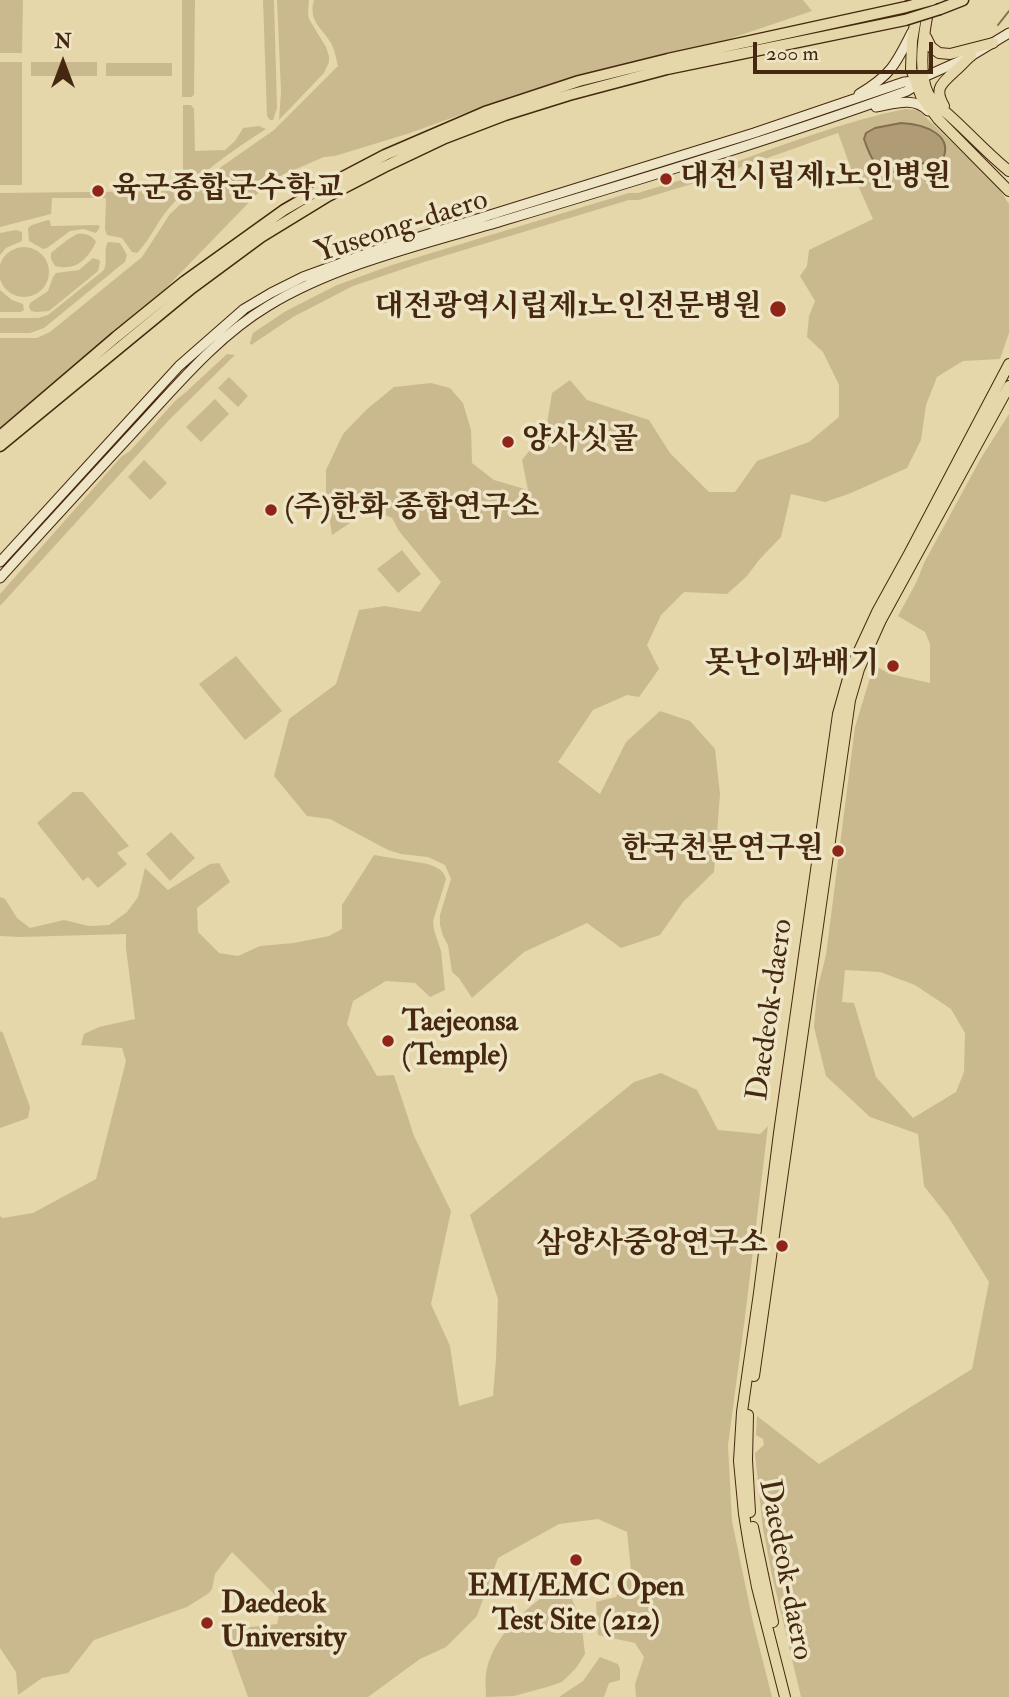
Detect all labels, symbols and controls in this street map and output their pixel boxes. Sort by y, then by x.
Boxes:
north arrow [28,28,98,98]
scale bar [757,28,937,72]
text: N [54,30,72,54]
text: 200 m [766,40,819,67]
place label: 대전시립제1노인병원 [680,161,952,197]
marker: 대전시립제1노인병원 [658,171,674,187]
place label: 육군종합군수학교 [112,173,344,209]
marker: 육군종합군수학교 [90,183,106,199]
street label: Yuseong-daero [311,183,493,273]
place label: 대전광역시립제1노인전문병원 [375,291,762,327]
marker: 대전광역시립제1노인전문병원 [768,299,788,319]
place label: 양사싯골 [522,424,638,460]
marker: 양사싯골 [500,434,516,450]
place label: (주)한화 종합연구소 [285,492,539,528]
marker: (주)한화 종합연구소 [263,502,279,518]
place label: 못난이꽈배기 [705,648,879,684]
marker: 못난이꽈배기 [885,658,901,674]
place label: 한국천문연구원 [621,833,824,869]
marker: 한국천문연구원 [830,843,846,859]
street label: Daedeok-daero [741,917,803,1103]
place label: Taejeonsa (Temple) [402,1006,518,1076]
marker: Taejeonsa (Temple) [380,1033,396,1049]
place label: 삼양사중앙연구소 [536,1228,768,1264]
marker: 삼양사중앙연구소 [774,1238,790,1254]
street label: Daedeok-daero [749,1477,819,1663]
marker: EMI/EMC Open Test Site (212) [568,1552,584,1568]
place label: EMI/EMC Open Test Site (212) [468,1571,684,1642]
place label: Daedeok University [221,1588,346,1658]
marker: Daedeok University [199,1615,215,1631]

